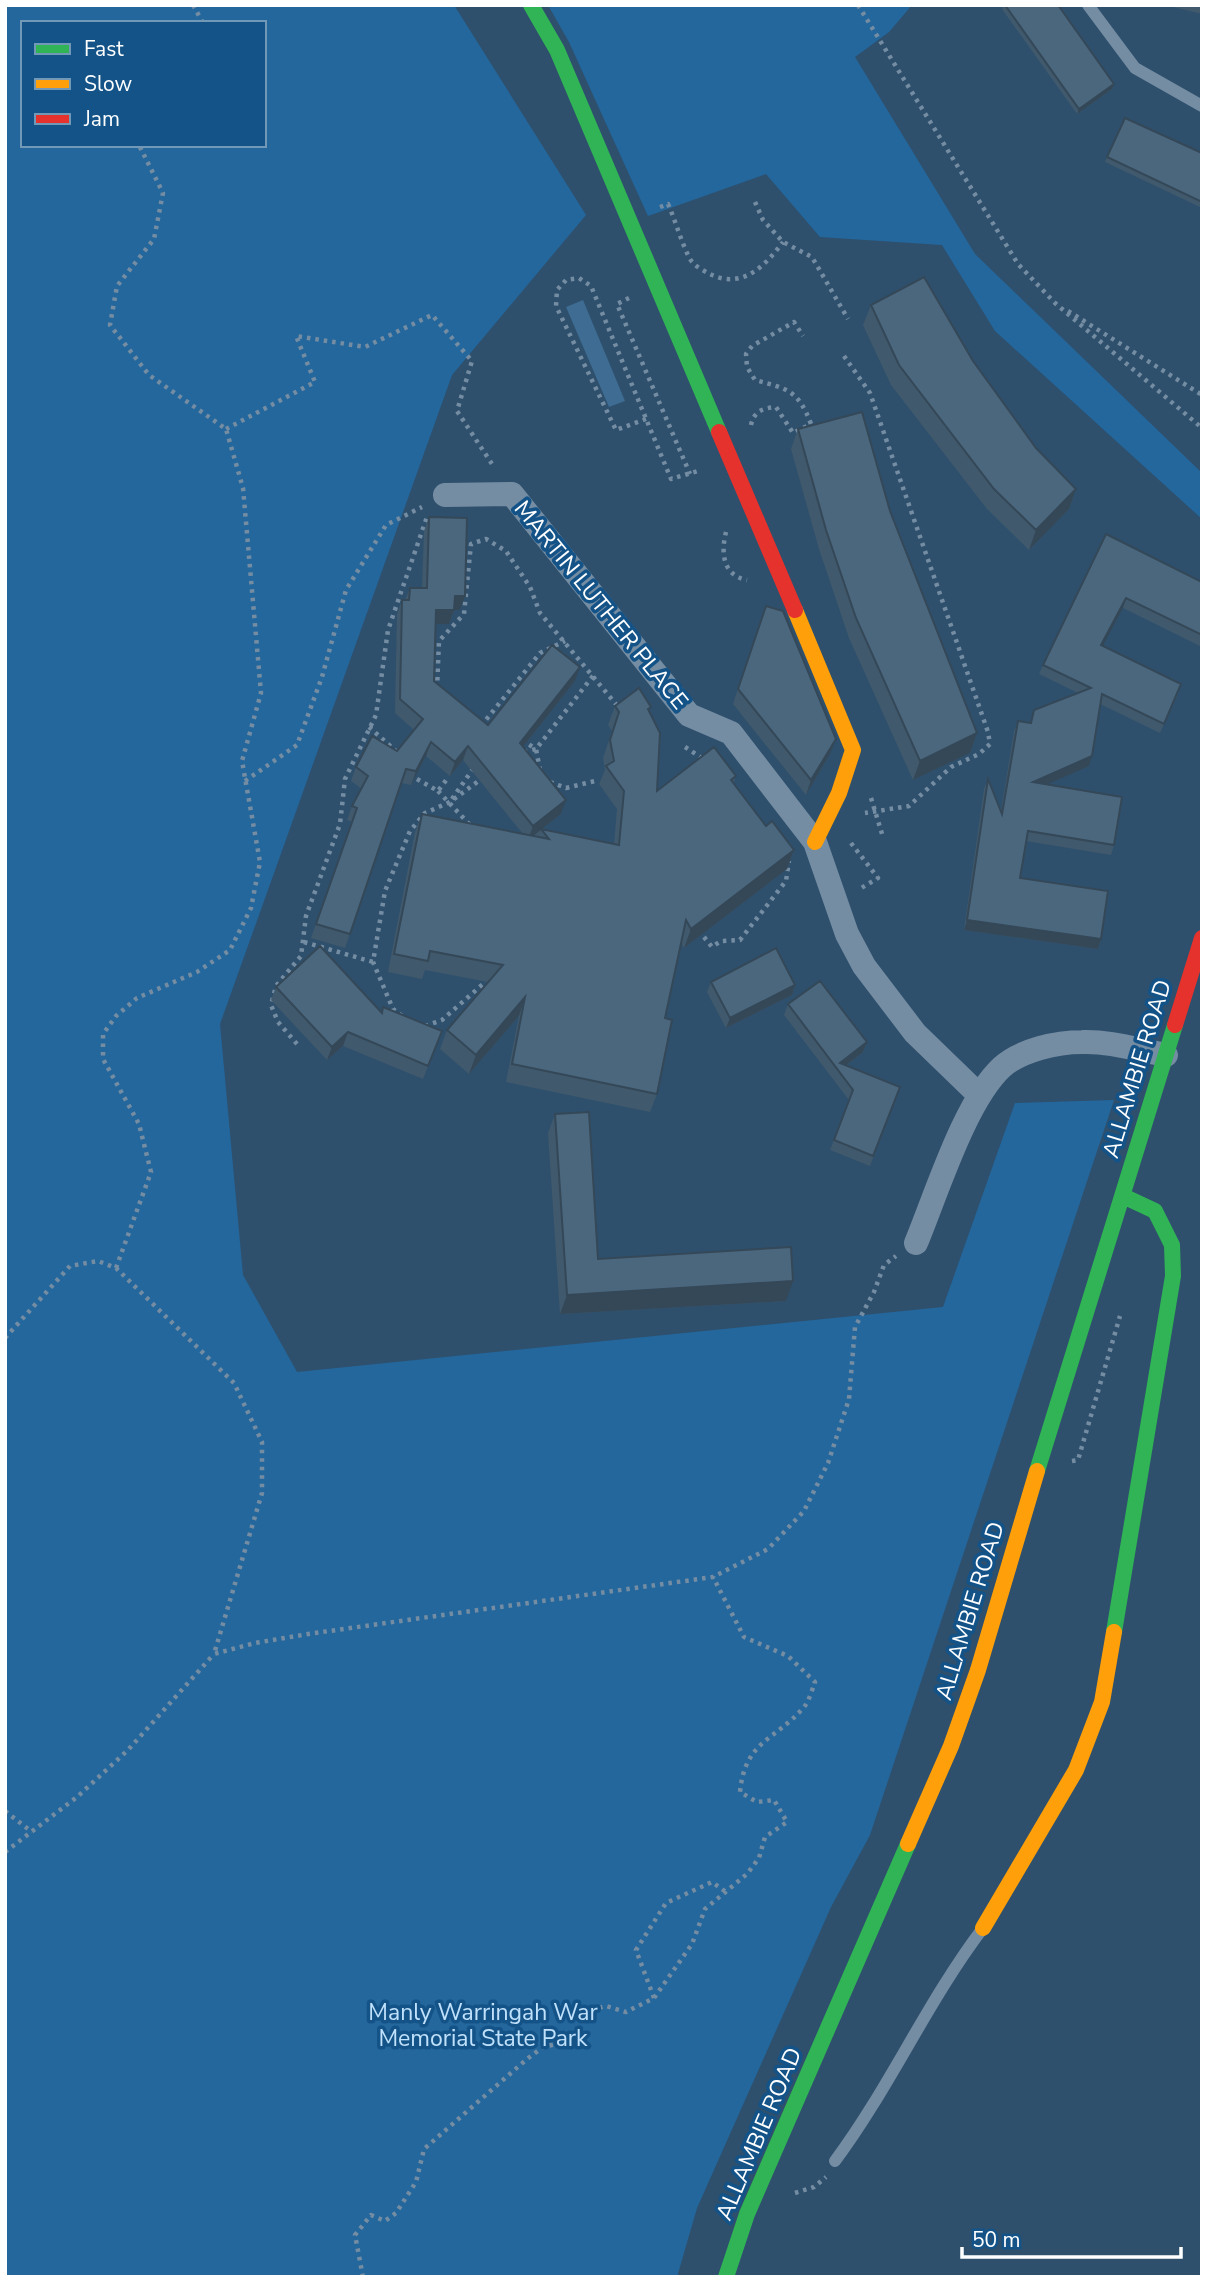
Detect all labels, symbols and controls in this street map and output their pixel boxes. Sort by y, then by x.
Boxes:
legend [21,21,266,147]
text: Fast [84,35,124,63]
text: Slow [84,70,133,98]
text: Jam [83,105,120,133]
street label: MARTIN LUTHER PLACE [507,494,695,716]
street label: ALLAMBIE ROAD [1095,976,1179,1162]
street label: ALLAMBIE ROAD [928,1518,1012,1704]
park label: Manly Warringah War Memorial State Park [368,1997,598,2054]
street label: ALLAMBIE ROAD [709,2043,809,2225]
scale bar [962,2216,1181,2260]
text: 50 m [972,2226,1021,2254]

